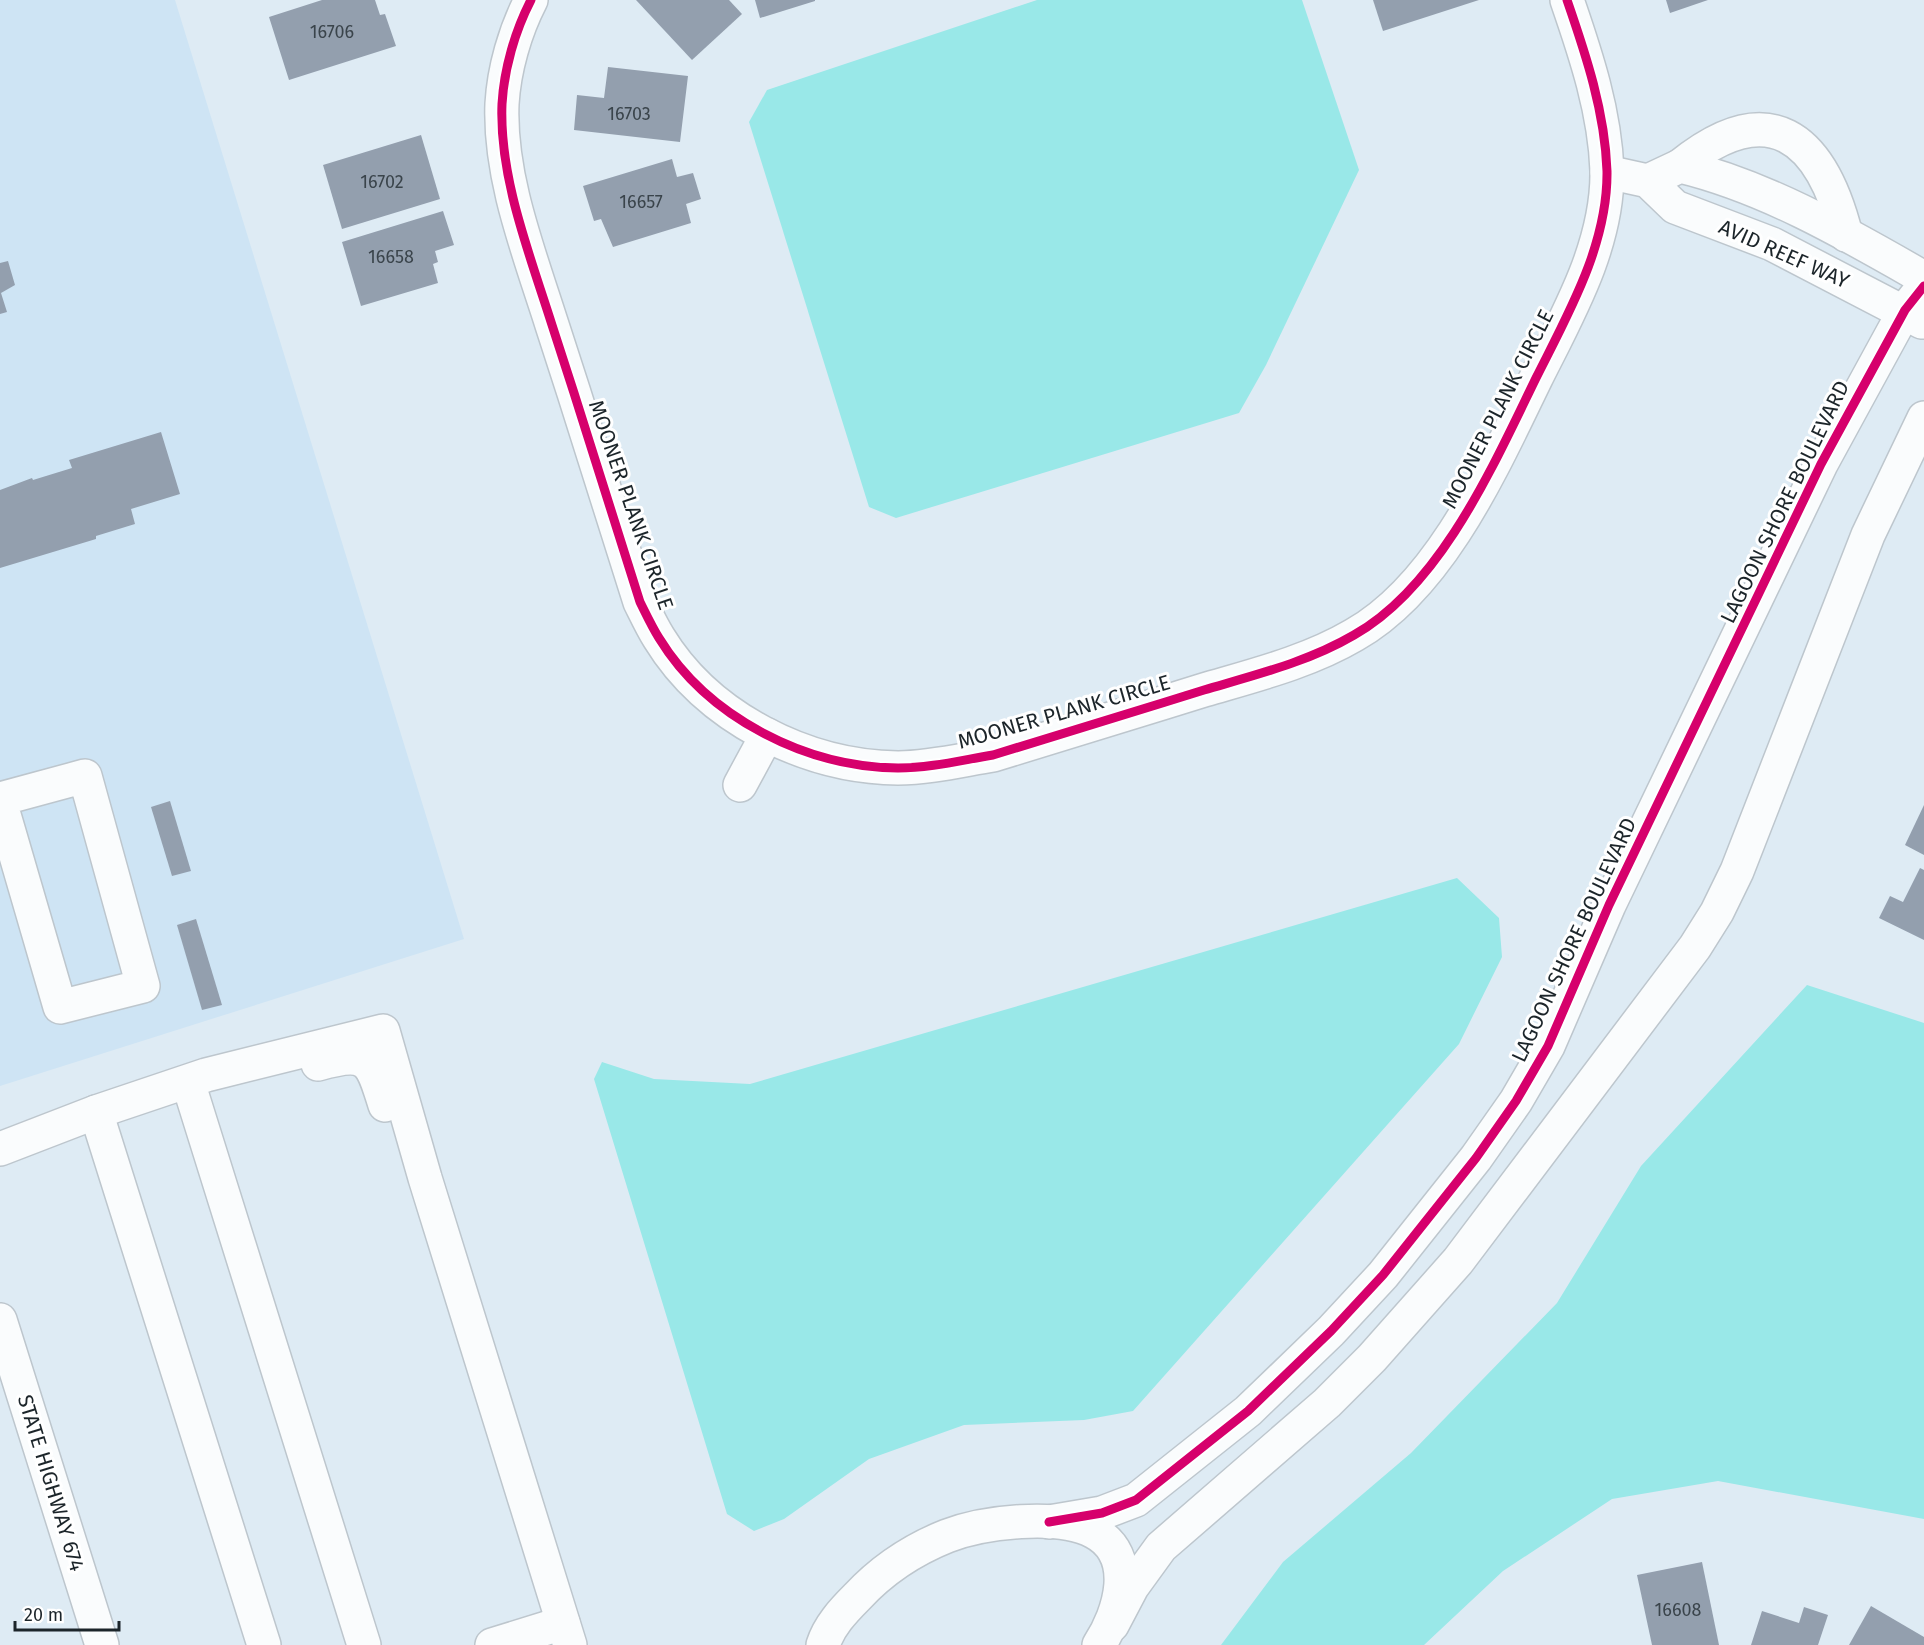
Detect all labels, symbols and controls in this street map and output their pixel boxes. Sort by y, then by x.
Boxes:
house number: 16706 [310,21,354,43]
house number: 16703 [607,103,651,125]
house number: 16702 [360,171,404,193]
house number: 16657 [619,191,663,213]
street label: AVID REEF WAY [1715,214,1853,294]
house number: 16658 [368,246,414,268]
street label: MOONER PLANK CIRCLE [1436,305,1560,513]
street label: LAGOON SHORE BOULEVARD [1715,376,1855,628]
street label: MOONER PLANK CIRCLE [583,397,679,613]
street label: MOONER PLANK CIRCLE [955,669,1173,755]
street label: LAGOON SHORE BOULEVARD [1506,814,1642,1066]
street label: STATE HIGHWAY 674 [12,1392,90,1574]
scale bar [15,1594,118,1632]
house number: 16608 [1655,1599,1702,1621]
text: 20 m [24,1604,63,1626]

